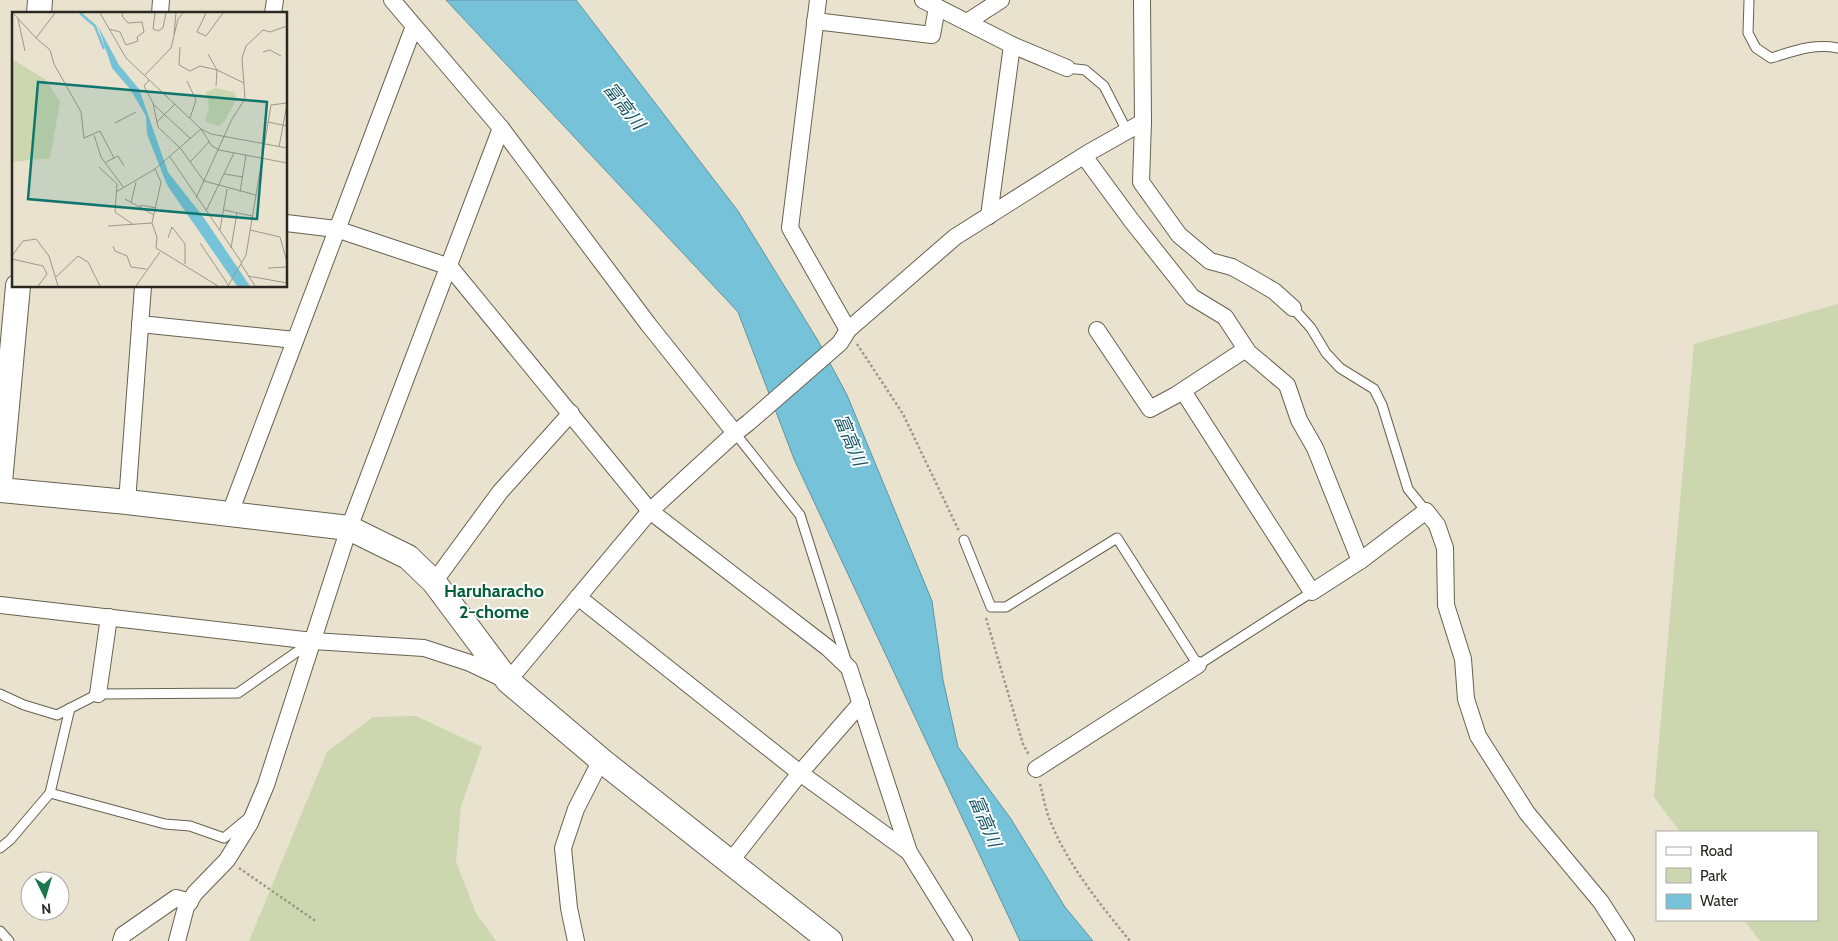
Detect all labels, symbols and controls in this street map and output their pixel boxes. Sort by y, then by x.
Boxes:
inset map [12,12,288,288]
water label: 富高川 [599,78,651,136]
water label: 富高川 [829,411,871,471]
district label: Haruharacho 2-chome [444,580,544,623]
water label: 富高川 [964,792,1006,852]
legend [1656,831,1818,921]
text: Road [1700,842,1733,860]
text: Park [1700,867,1727,885]
north arrow [20,871,70,921]
text: Water [1700,892,1738,910]
text: N [40,900,52,918]

